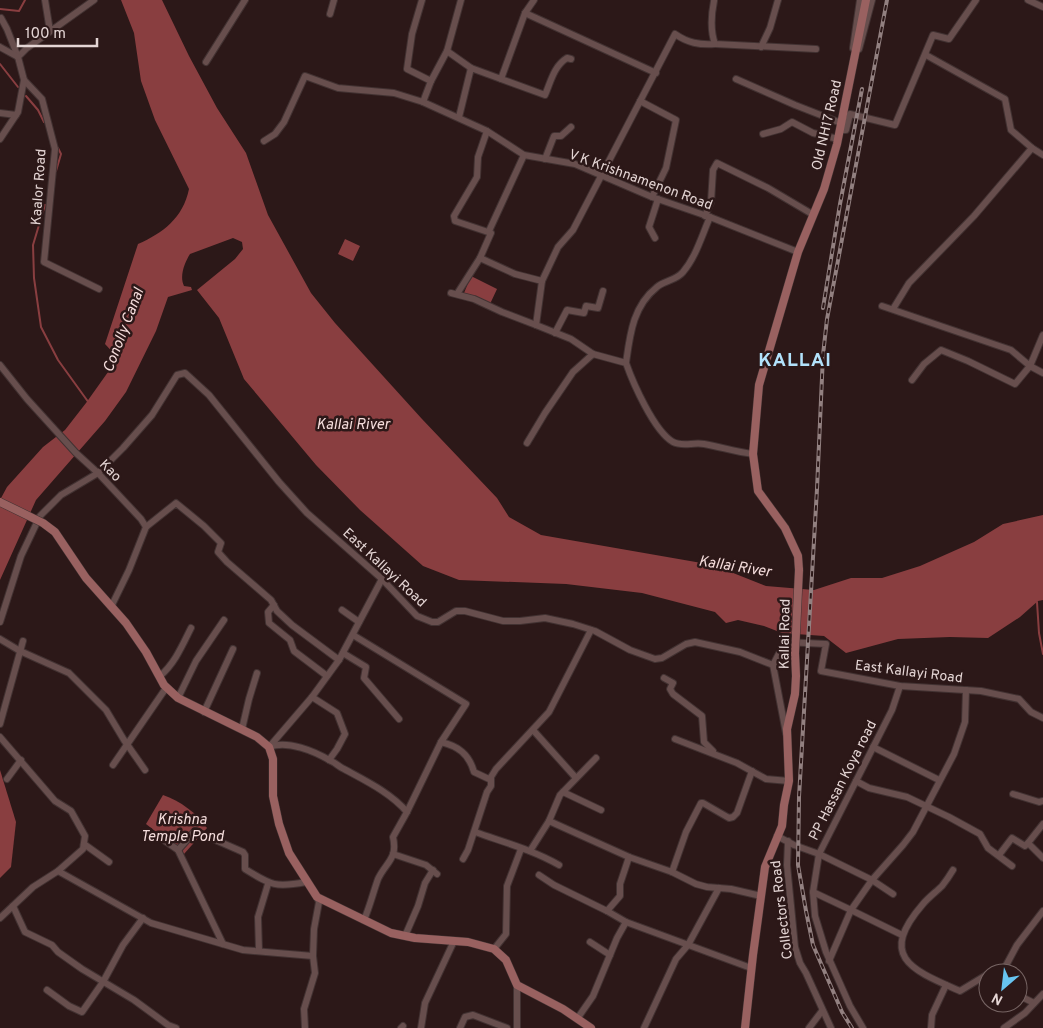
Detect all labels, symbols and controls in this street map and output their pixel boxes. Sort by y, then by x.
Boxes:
scale bar [18,15,96,47]
text: 100 m [25,25,66,44]
street label: Old NH17 Road [809,78,846,172]
street label: V K Krishnamenon Road [566,146,715,214]
street label: Kaalor Road [28,148,51,226]
water label: Conolly Canal [100,285,150,375]
district label: KALLAI [758,349,832,373]
water label: Kallai River [316,416,391,435]
street label: Kao [95,456,125,486]
street label: East Kallayi Road [339,525,429,611]
water label: Kallai River [697,552,774,583]
street label: Kallai Road [776,599,795,669]
street label: East Kallayi Road [854,657,964,688]
street label: PP Hassan Koya road [806,718,881,843]
water label: Krishna Temple Pond [140,811,224,847]
street label: Collectors Road [768,859,797,960]
north arrow [978,963,1028,1013]
text: N [989,988,1006,1008]

